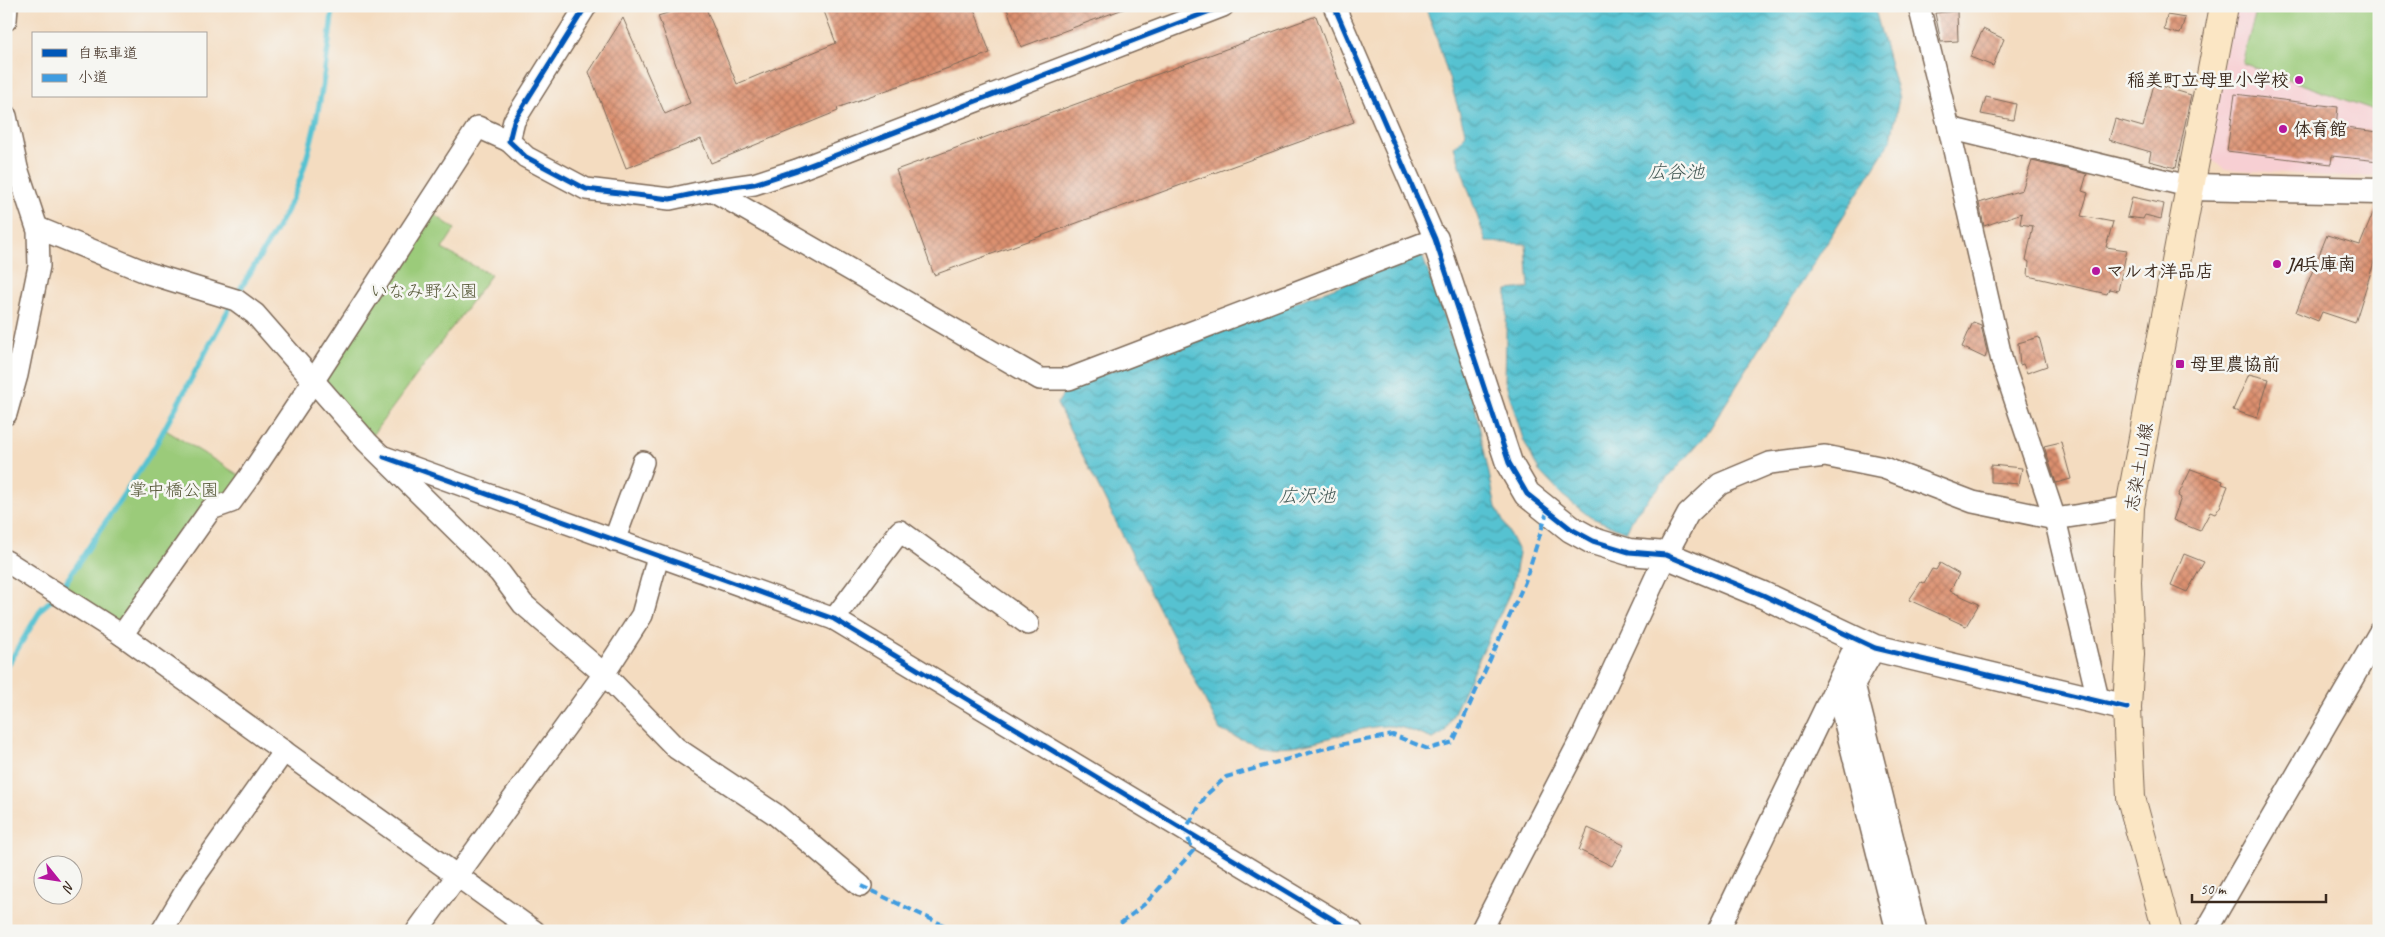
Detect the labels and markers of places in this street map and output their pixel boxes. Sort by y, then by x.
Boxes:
place label: 稲美町立母里小学校 [2127,69,2289,91]
marker: 稲美町立母里小学校 [2293,74,2305,86]
place label: 体育館 [2293,118,2347,140]
marker: 体育館 [2277,123,2289,135]
place label: JA兵庫南 [2285,253,2356,275]
marker: JA兵庫南 [2271,258,2283,270]
place label: マルオ洋品店 [2106,260,2214,282]
marker: マルオ洋品店 [2090,265,2102,277]
place label: 母里農協前 [2190,353,2280,375]
marker: 母里農協前 [2174,358,2186,370]

